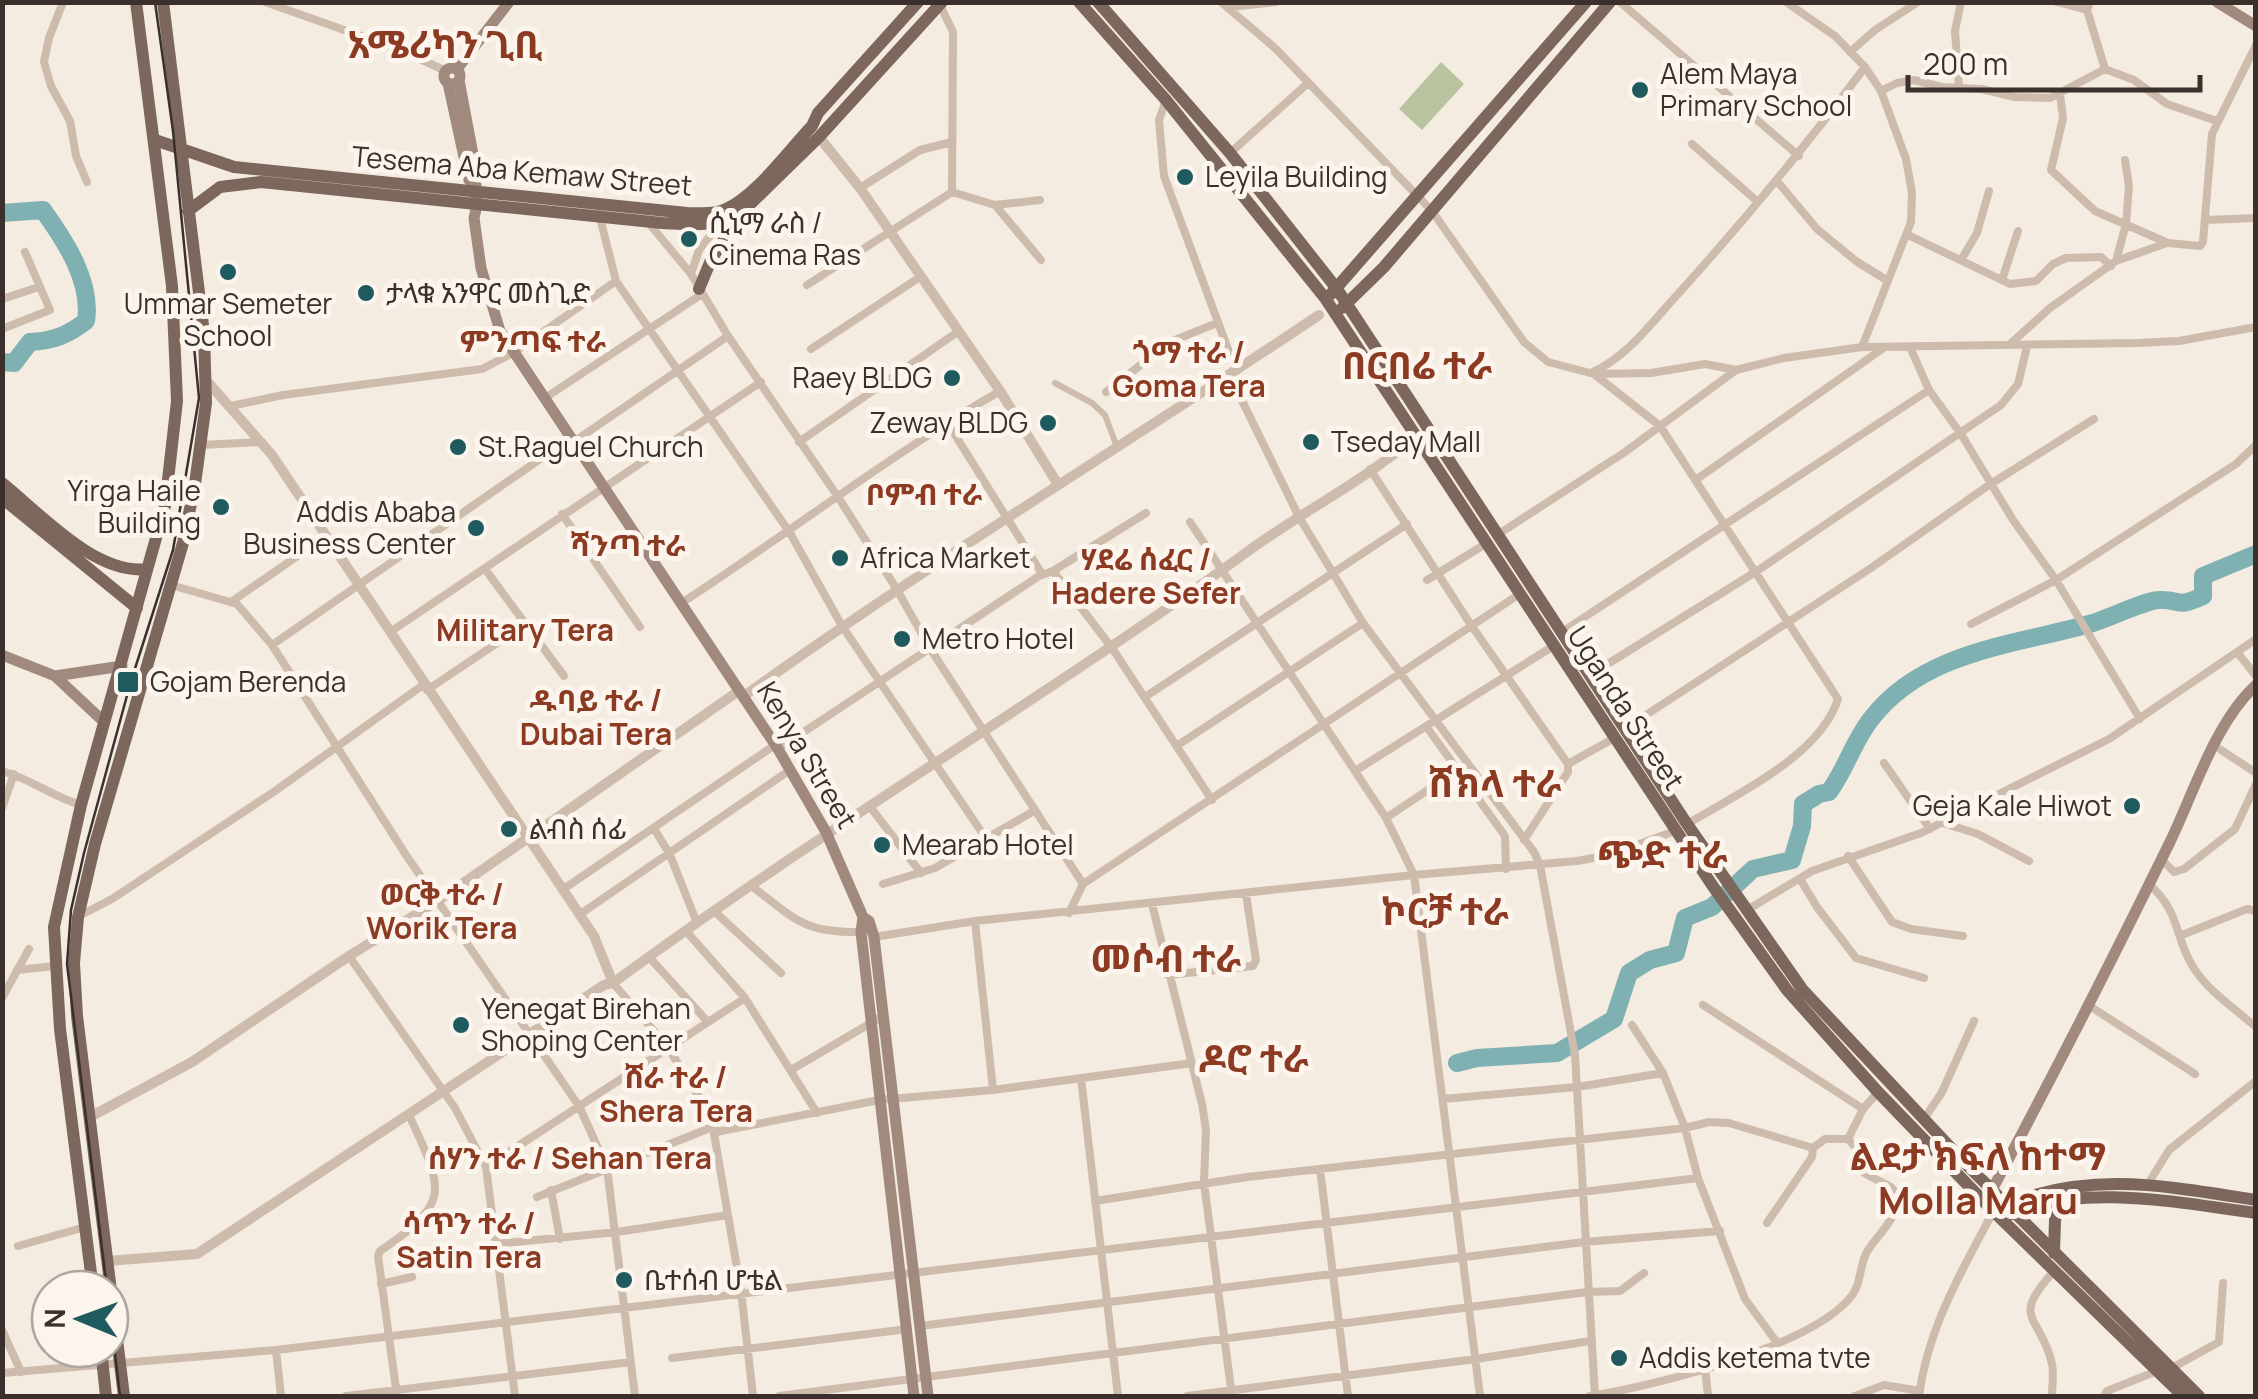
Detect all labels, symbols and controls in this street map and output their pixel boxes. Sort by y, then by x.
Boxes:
district label: አሜሪካን ጊቢ [347,17,543,69]
scale bar [1908,30,2200,92]
text: 200 m [1923,43,2008,84]
place label: Alem Maya Primary School [1660,54,1852,124]
marker: Alem Maya Primary School [1629,79,1651,101]
street label: Tesema Aba Kemaw Street [350,136,694,204]
place label: Leyila Building [1205,157,1388,195]
marker: Leyila Building [1174,166,1196,188]
place label: ሲኒማ ራስ / Cinema Ras [709,203,861,273]
marker: ሲኒማ ራስ / Cinema Ras [678,228,700,250]
marker: Ummar Semeter School [217,261,239,283]
place label: ታላቁ አንዋር መስጊድ [386,273,590,311]
marker: ታላቁ አንዋር መስጊድ [355,282,377,304]
place label: Ummar Semeter School [124,284,332,354]
district label: ምንጣፍ ተራ [460,320,607,361]
district label: ጎማ ተራ / Goma Tera [1112,331,1266,406]
district label: በርበሬ ተራ [1342,338,1492,390]
place label: Raey BLDG [792,358,932,396]
marker: Raey BLDG [941,367,963,389]
place label: Zeway BLDG [869,403,1028,441]
marker: Zeway BLDG [1037,412,1059,434]
place label: Tseday Mall [1331,422,1481,460]
place label: St.Raguel Church [478,427,704,465]
marker: Tseday Mall [1300,431,1322,453]
marker: St.Raguel Church [447,436,469,458]
place label: Yirga Haile Building [67,471,201,541]
district label: ቦምብ ተራ [866,473,983,514]
place label: Addis Ababa Business Center [243,492,456,562]
marker: Yirga Haile Building [210,496,232,518]
marker: Addis Ababa Business Center [465,517,487,539]
district label: ሻንጣ ተራ [570,524,686,565]
place label: Africa Market [860,538,1031,576]
district label: ሃደሬ ሰፈር / Hadere Sefer [1051,538,1241,613]
marker: Africa Market [829,547,851,569]
district label: Military Tera [436,609,614,650]
street label: Uganda Street [1560,618,1694,797]
place label: Metro Hotel [922,619,1074,657]
marker: Metro Hotel [891,628,913,650]
place label: Gojam Berenda [150,662,346,700]
marker: Gojam Berenda [115,669,141,695]
street label: Kenya Street [749,674,867,835]
district label: ዱባይ ተራ / Dubai Tera [520,679,672,754]
district label: ሸክላ ተራ [1429,756,1562,808]
place label: Geja Kale Hiwot [1913,786,2112,824]
marker: Geja Kale Hiwot [2121,795,2143,817]
place label: ልብስ ሰፊ [529,809,626,847]
marker: ልብስ ሰፊ [498,818,520,840]
place label: Mearab Hotel [902,825,1074,863]
district label: ጭድ ተራ [1596,827,1728,879]
marker: Mearab Hotel [871,834,893,856]
district label: ወርቅ ተራ / Worik Tera [366,873,518,948]
district label: ኮርቻ ተራ [1381,884,1509,936]
district label: መሶብ ተራ [1091,931,1241,983]
place label: Yenegat Birehan Shoping Center [481,989,691,1059]
marker: Yenegat Birehan Shoping Center [450,1014,472,1036]
district label: ዶሮ ተራ [1199,1031,1309,1083]
district label: ሸራ ተራ / Shera Tera [599,1056,753,1131]
district label: ልደታ ክፍለ ከተማ Molla Maru [1850,1129,2106,1225]
district label: ሰሃን ተራ / Sehan Tera [428,1137,712,1178]
district label: ሳጥን ተራ / Satin Tera [396,1202,542,1277]
place label: ቤተሰብ ሆቴል [644,1260,783,1298]
north arrow [30,1269,130,1369]
marker: ቤተሰብ ሆቴል [613,1269,635,1291]
text: N [35,1308,73,1329]
place label: Addis ketema tvte [1639,1338,1871,1376]
marker: Addis ketema tvte [1608,1347,1630,1369]

